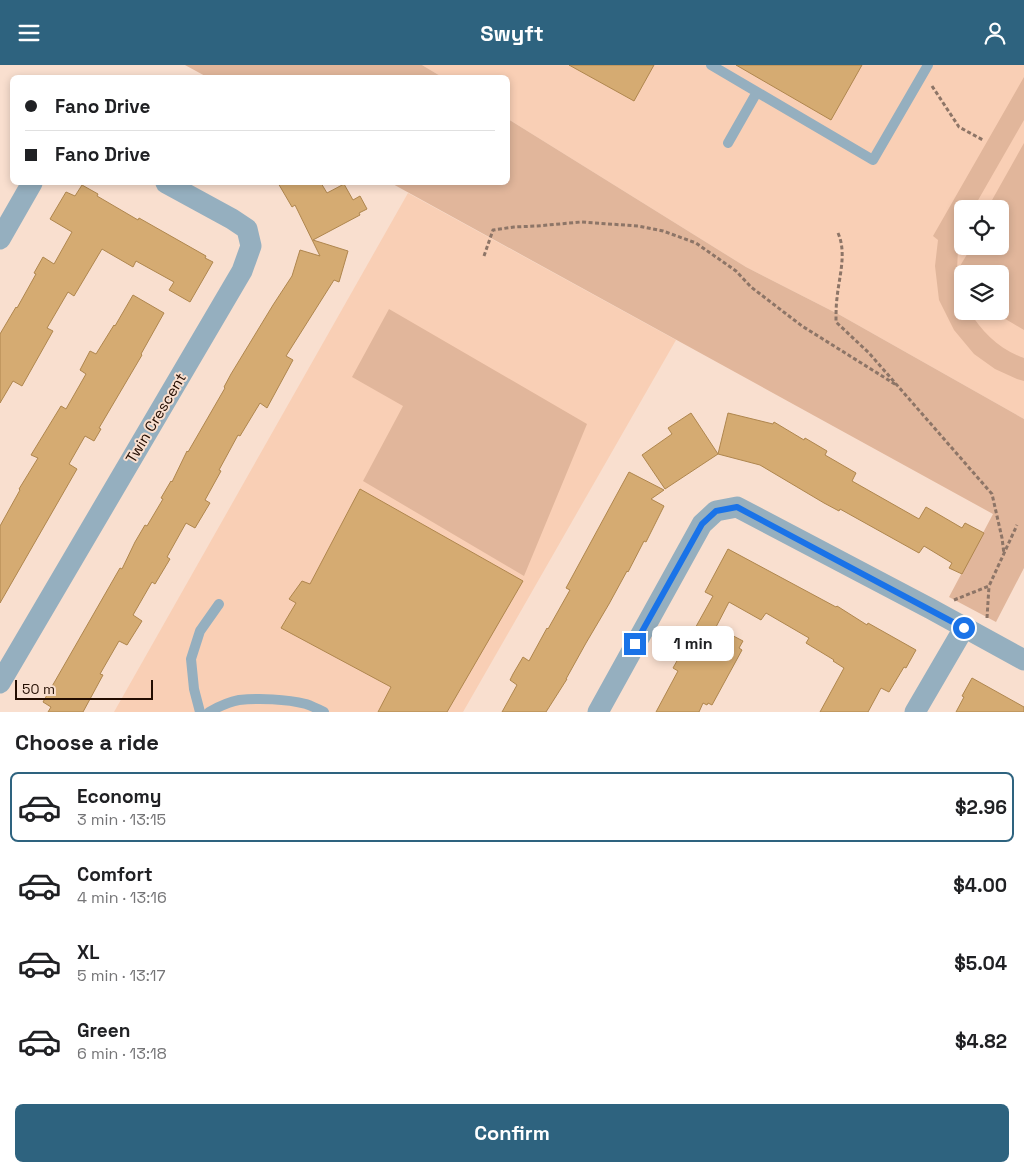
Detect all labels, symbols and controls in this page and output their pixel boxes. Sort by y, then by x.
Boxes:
icon: menu [15,19,43,47]
text: Swyft [480,19,544,47]
icon: person [981,19,1009,47]
text: Fano Drive [55,94,150,119]
text: Fano Drive [55,142,150,167]
map controls [954,200,1009,320]
button: locate [954,200,1009,255]
button: layers [954,265,1009,320]
street label: Twin Crescent [121,369,190,466]
route start [953,617,975,639]
callout: 1 min [652,627,735,661]
route end [624,633,646,655]
text: 1 min [673,633,713,654]
scale bar [15,677,152,700]
text: 50 m [22,680,55,698]
text: Choose a ride [15,728,159,756]
text: Economy [77,784,161,809]
icon: car [17,785,62,830]
text: $2.96 [955,795,1007,820]
text: 3 min · 13:15 [77,809,166,830]
text: Comfort [77,862,153,887]
icon: car [17,863,62,908]
text: $4.00 [953,873,1007,898]
text: 4 min · 13:16 [77,887,167,908]
text: XL [77,940,100,965]
icon: car [17,941,62,986]
text: $5.04 [954,951,1007,976]
text: 5 min · 13:17 [77,965,166,986]
text: Green [77,1018,130,1043]
icon: car [17,1019,62,1064]
text: $4.82 [955,1029,1007,1054]
text: 6 min · 13:18 [77,1043,167,1064]
button: Confirm [15,1104,1009,1162]

